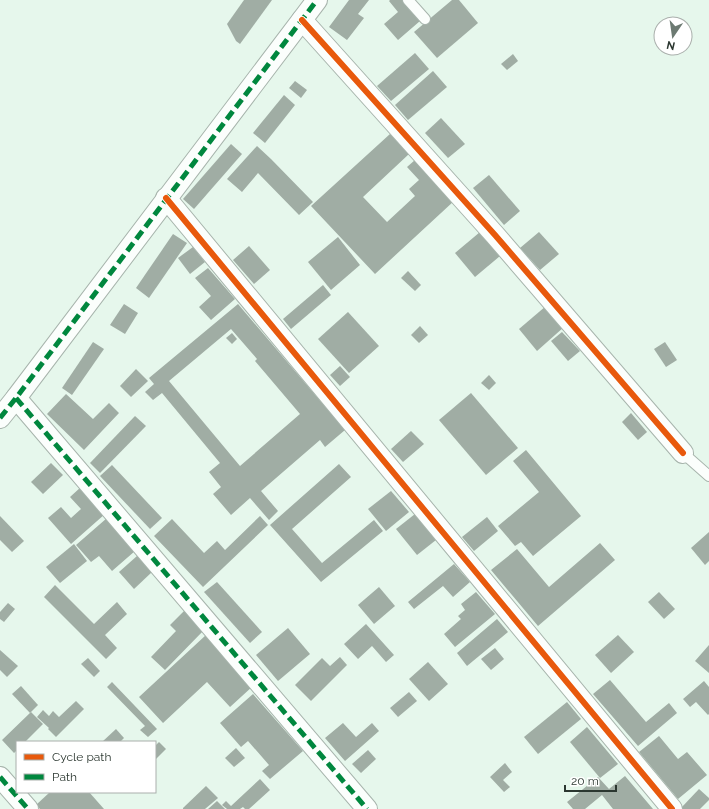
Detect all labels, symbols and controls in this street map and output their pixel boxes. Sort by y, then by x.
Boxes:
north arrow [653,16,693,56]
text: N [665,38,676,53]
legend [16,741,156,793]
text: Cycle path [52,750,111,764]
scale bar [565,767,616,793]
text: Path [52,770,77,784]
text: 20 m [571,774,599,788]

